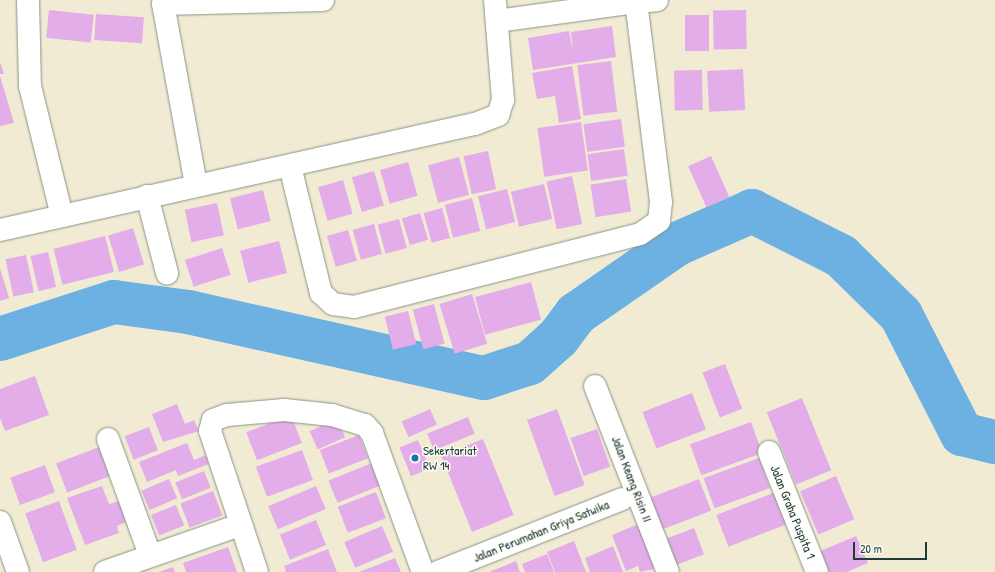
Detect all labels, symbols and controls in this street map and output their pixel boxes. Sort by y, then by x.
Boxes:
street label: Jalan Keang Risin II [608,434,656,524]
place label: Sekertariat RW 14 [423,443,477,474]
marker: Sekertariat RW 14 [410,453,420,463]
street label: Jalan Graha Puspita 1 [767,463,819,561]
street label: Jalan Perumahan Griya Satwika [471,497,611,565]
scale bar [855,534,929,560]
text: 20 m [860,540,882,557]

